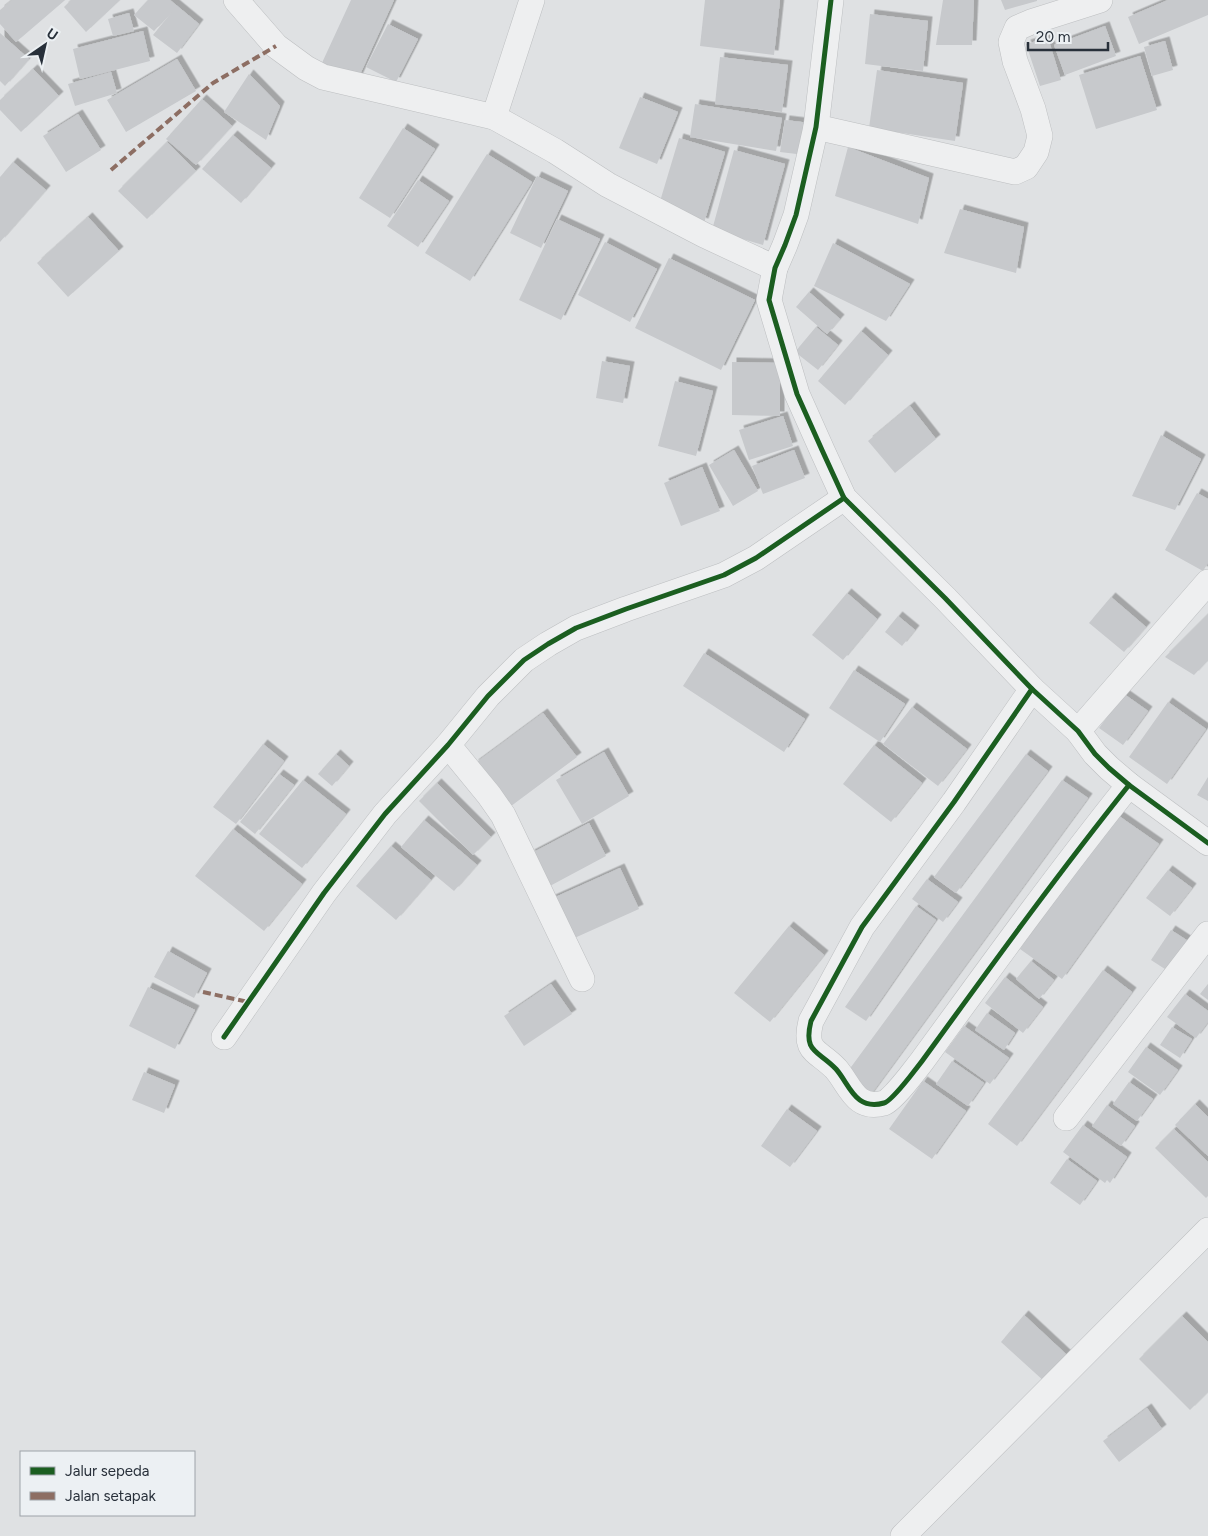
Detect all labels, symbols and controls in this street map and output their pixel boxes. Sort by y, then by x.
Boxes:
north arrow [20,20,70,70]
scale bar [1028,20,1108,52]
text: U [43,25,61,44]
text: 20 m [1036,28,1070,46]
legend [20,1451,195,1516]
text: Jalur sepeda [65,1462,150,1480]
text: Jalan setapak [65,1487,156,1505]

